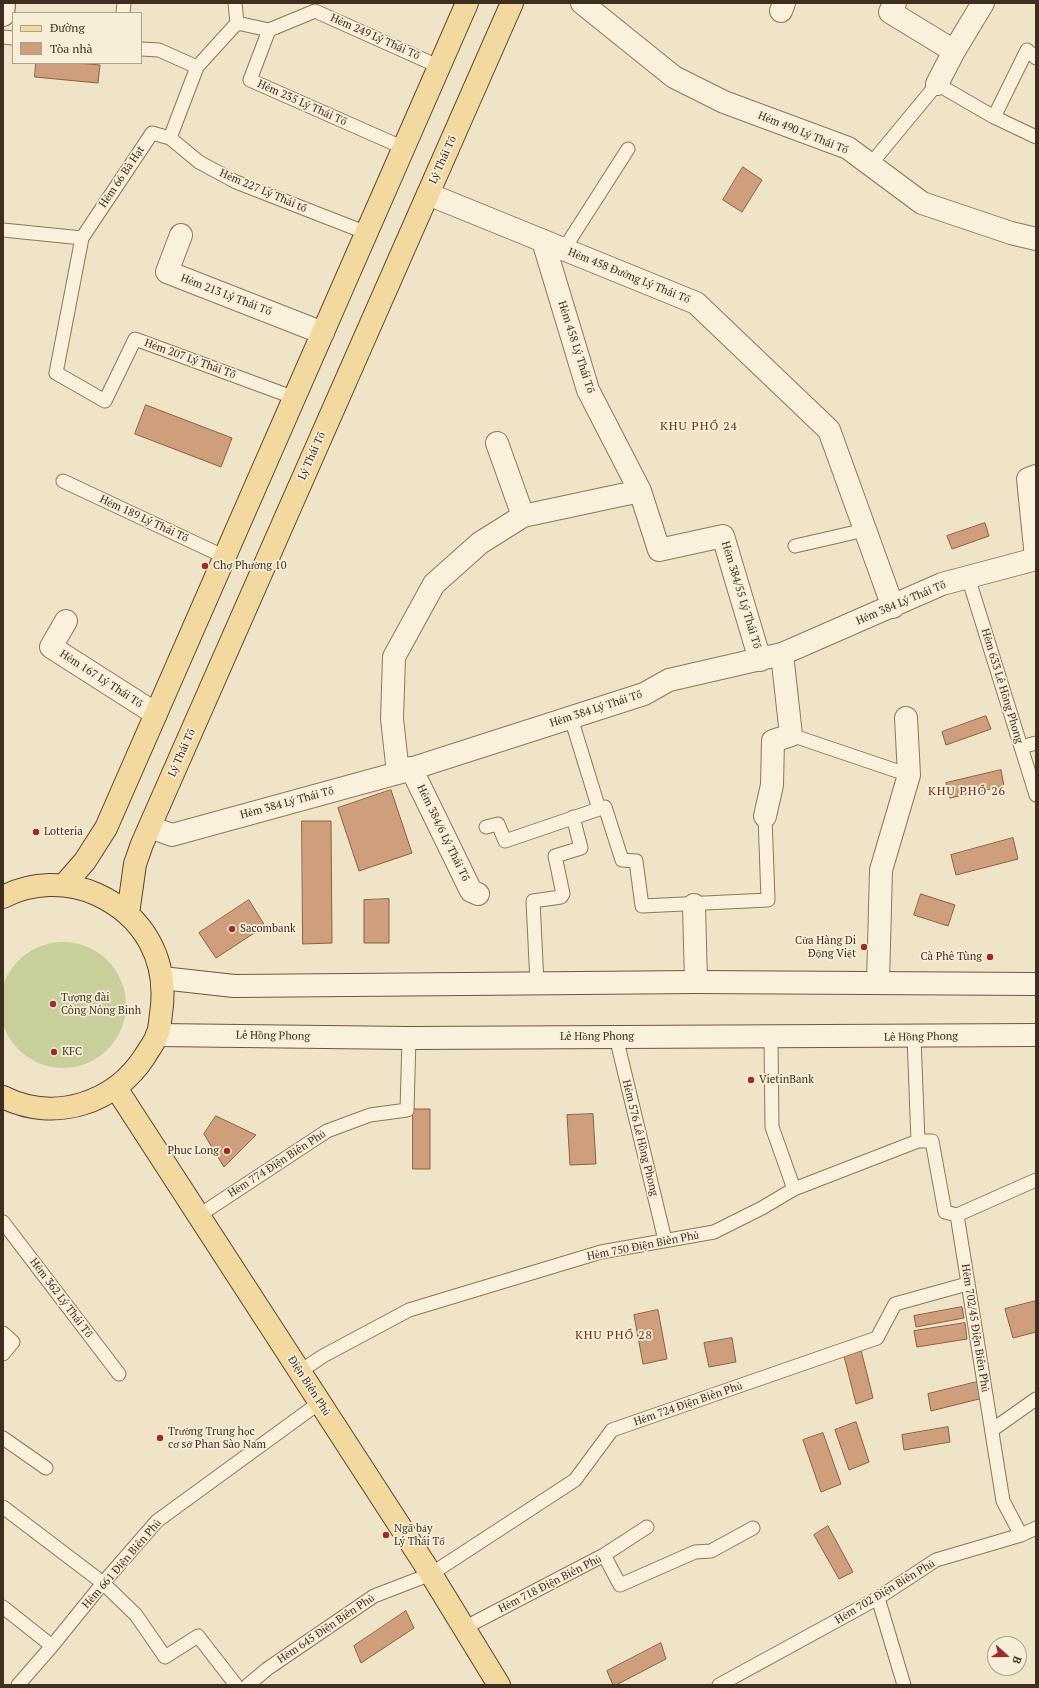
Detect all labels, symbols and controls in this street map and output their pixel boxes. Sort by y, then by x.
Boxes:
street label: Hẻm 249 Lý Thái Tổ [328,11,422,63]
legend [12,12,142,64]
text: Đường [50,20,85,35]
text: Tòa nhà [50,41,93,56]
street label: Hẻm 235 Lý Thái Tổ [255,77,349,129]
street label: Hẻm 490 Lý Thái Tổ [756,109,850,157]
street label: Lý Thái Tổ [427,134,459,186]
street label: Hẻm 66 Bà Hạt [97,144,147,210]
street label: Hẻm 227 Lý Thái tổ [217,167,309,215]
street label: Hẻm 458 Đường Lý Thái Tổ [566,245,692,307]
street label: Hẻm 213 Lý Thái Tổ [179,272,273,318]
street label: Hẻm 458 Lý Thái Tổ [555,299,597,395]
street label: Hẻm 207 Lý Thái Tổ [143,336,237,382]
district label: KHU PHỐ 24 [660,420,738,434]
street label: Lý Thái Tổ [296,430,328,482]
street label: Hẻm 189 Lý Thái Tổ [98,493,190,545]
street label: Hẻm 384/55 Lý Thái Tổ [718,540,764,650]
place label: Chợ Phường 10 [213,559,287,573]
marker: Chợ Phường 10 [200,561,210,571]
street label: Hẻm 384 Lý Thái Tổ [854,578,948,628]
street label: Hẻm 633 Lê Hồng Phong [978,627,1026,745]
street label: Hẻm 167 Lý Thái Tổ [57,647,145,711]
street label: Hẻm 384 Lý Thái Tổ [548,688,644,730]
street label: Lý Thái Tổ [166,727,198,779]
street label: Hẻm 384/6 Lý Thái Tổ [414,783,472,883]
street label: Hẻm 384 Lý Thái Tổ [239,784,335,822]
district label: KHU PHỐ 26 [928,785,1006,799]
place label: Lotteria [44,825,83,839]
marker: Lotteria [31,827,41,837]
place label: Sacombank [240,922,296,936]
marker: Sacombank [227,924,237,934]
place label: Cửa Hàng Di Động Việt [795,934,856,960]
marker: Cửa Hàng Di Động Việt [859,942,869,952]
place label: Cà Phê Tùng [920,950,982,964]
marker: Cà Phê Tùng [985,952,995,962]
place label: Tượng đài Công Nông Binh [61,991,141,1017]
marker: Tượng đài Công Nông Binh [48,999,58,1009]
street label: Lê Hồng Phong [236,1029,310,1043]
street label: Lê Hồng Phong [560,1030,634,1044]
street label: Lê Hồng Phong [884,1030,958,1044]
place label: KFC [62,1045,82,1059]
marker: KFC [49,1047,59,1057]
place label: VietinBank [759,1073,814,1087]
marker: VietinBank [746,1075,756,1085]
street label: Hẻm 576 Lê Hồng Phong [619,1078,661,1198]
street label: Hẻm 774 Điện Biên Phủ [226,1127,328,1201]
place label: Phuc Long [167,1144,219,1158]
marker: Phuc Long [222,1146,232,1156]
street label: Hẻm 750 Điện Biên Phủ [586,1229,700,1263]
street label: Hẻm 362 Lý Thái Tổ [27,1256,95,1340]
street label: Hẻm 702/45 Điện Biên Phủ [958,1263,992,1393]
district label: KHU PHỐ 28 [575,1329,653,1343]
street label: Điện Biên Phủ [285,1354,333,1418]
street label: Hẻm 724 Điện Biên Phủ [632,1379,744,1429]
place label: Trường Trung học cơ sở Phan Sào Nam [168,1425,266,1451]
marker: Trường Trung học cơ sở Phan Sào Nam [155,1433,165,1443]
street label: Hẻm 661 Điện Biên Phủ [80,1517,164,1611]
place label: Ngã bảy Lý Thái Tổ [394,1522,445,1548]
marker: Ngã bảy Lý Thái Tổ [381,1530,391,1540]
street label: Hẻm 718 Điện Biên Phủ [496,1552,604,1616]
street label: Hẻm 702 Điện Biên Phủ [833,1557,937,1627]
street label: Hẻm 645 Ðiện Biên Phủ [275,1592,377,1666]
north arrow [987,1636,1027,1676]
text: B [1009,1654,1025,1666]

